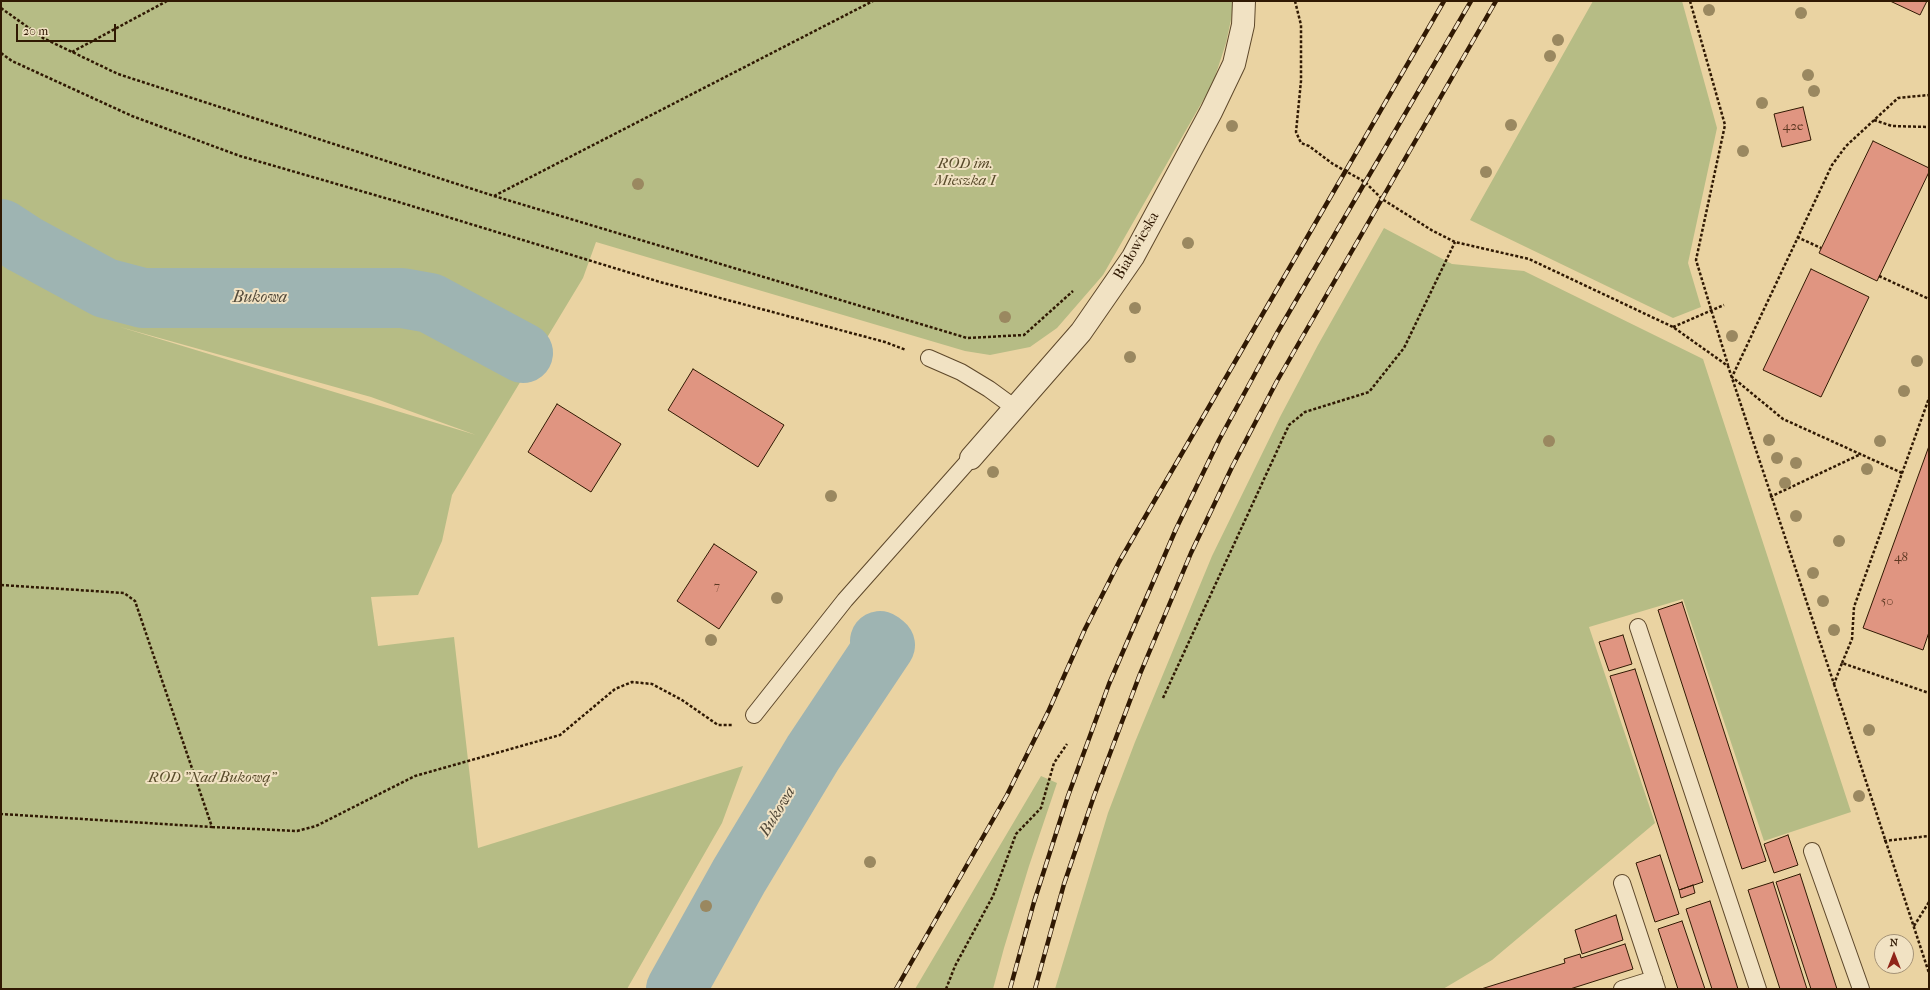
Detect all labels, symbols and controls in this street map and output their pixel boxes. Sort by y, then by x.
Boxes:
scale bar [18,16,118,42]
text: 20 m [23,24,48,38]
house number: 42e [1783,119,1803,135]
park label: ROD im. Mieszka I [934,155,996,190]
street label: Białowieska [1110,209,1164,283]
water label: Bukowa [233,288,287,308]
house number: 48 [1894,550,1908,566]
house number: 7 [714,579,720,595]
house number: 50 [1881,594,1893,610]
park label: ROD "Nad Bukową" [148,769,276,787]
water label: Bukowa [756,784,800,840]
north arrow [1874,934,1914,974]
text: N [1890,936,1898,949]

